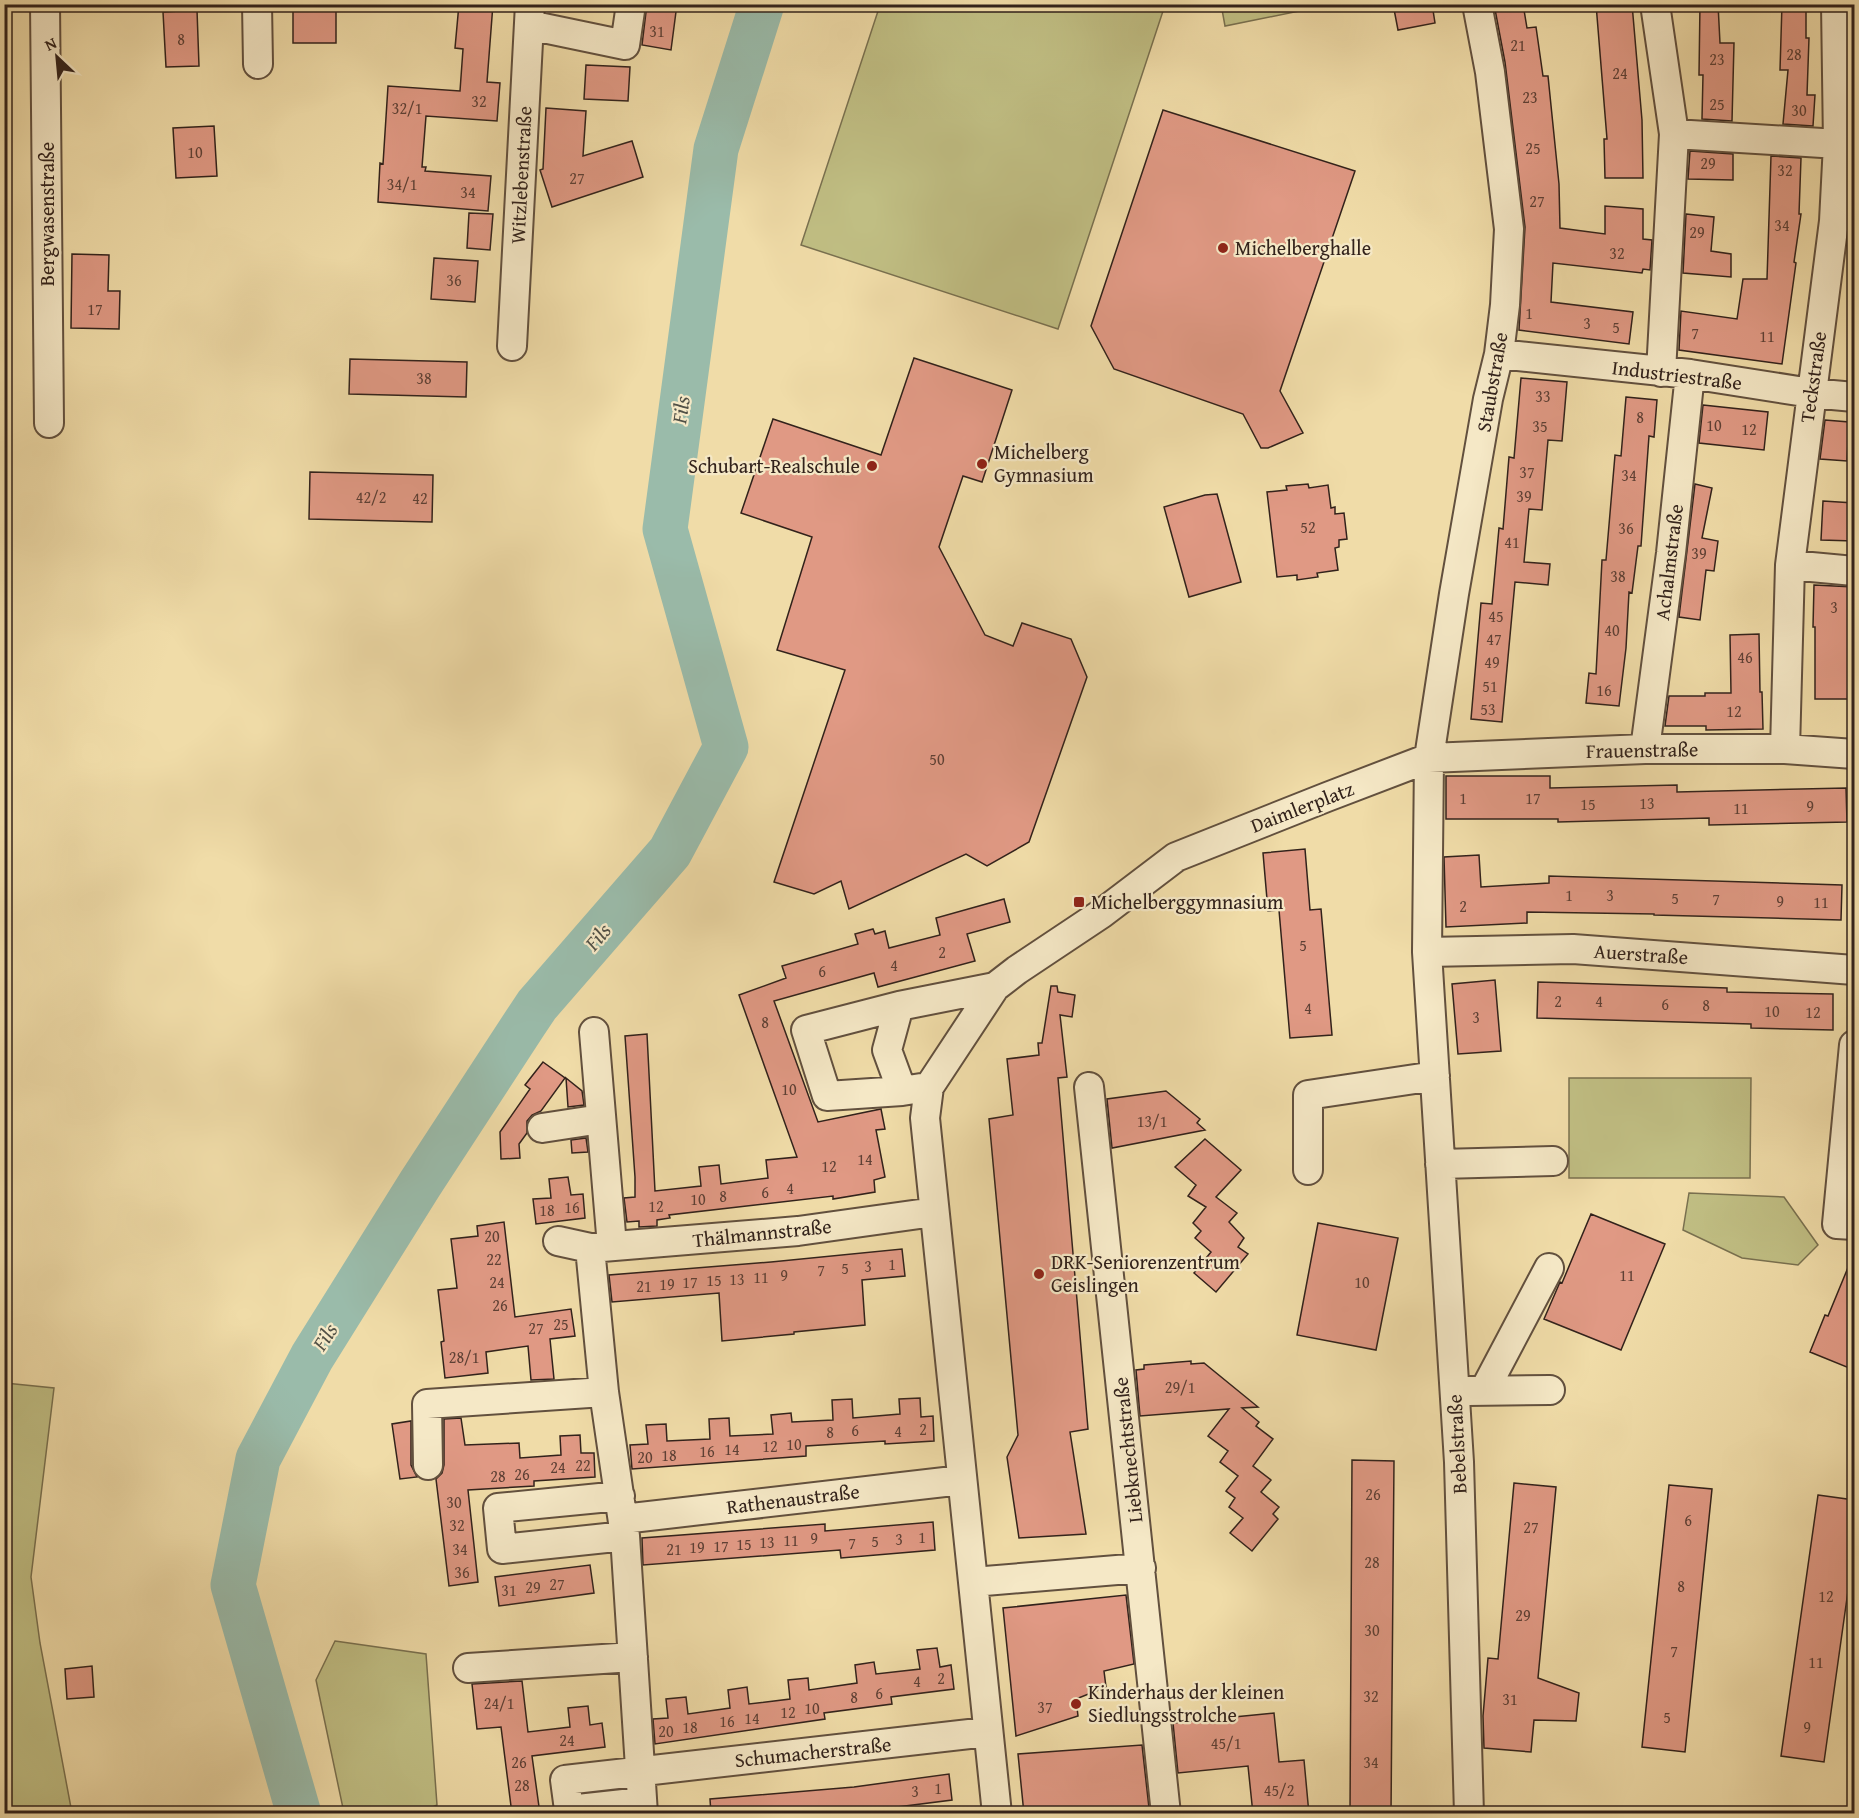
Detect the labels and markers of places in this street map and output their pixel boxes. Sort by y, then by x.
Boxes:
place label: Michelberghalle [1235,233,1371,262]
marker: Michelberghalle [1216,241,1230,255]
place label: Michelberg Gymnasium [994,437,1094,489]
place label: Schubart-Realschule [688,451,860,480]
marker: Michelberg Gymnasium [975,457,989,471]
marker: Schubart-Realschule [865,459,879,473]
place label: Michelberggymnasium [1091,887,1284,916]
marker: Michelberggymnasium [1072,895,1086,909]
place label: DRK-Seniorenzentrum Geislingen [1051,1247,1241,1299]
marker: DRK-Seniorenzentrum Geislingen [1032,1267,1046,1281]
place label: Kinderhaus der kleinen Siedlungsstrolche [1088,1677,1284,1729]
marker: Kinderhaus der kleinen Siedlungsstrolche [1069,1697,1083,1711]

